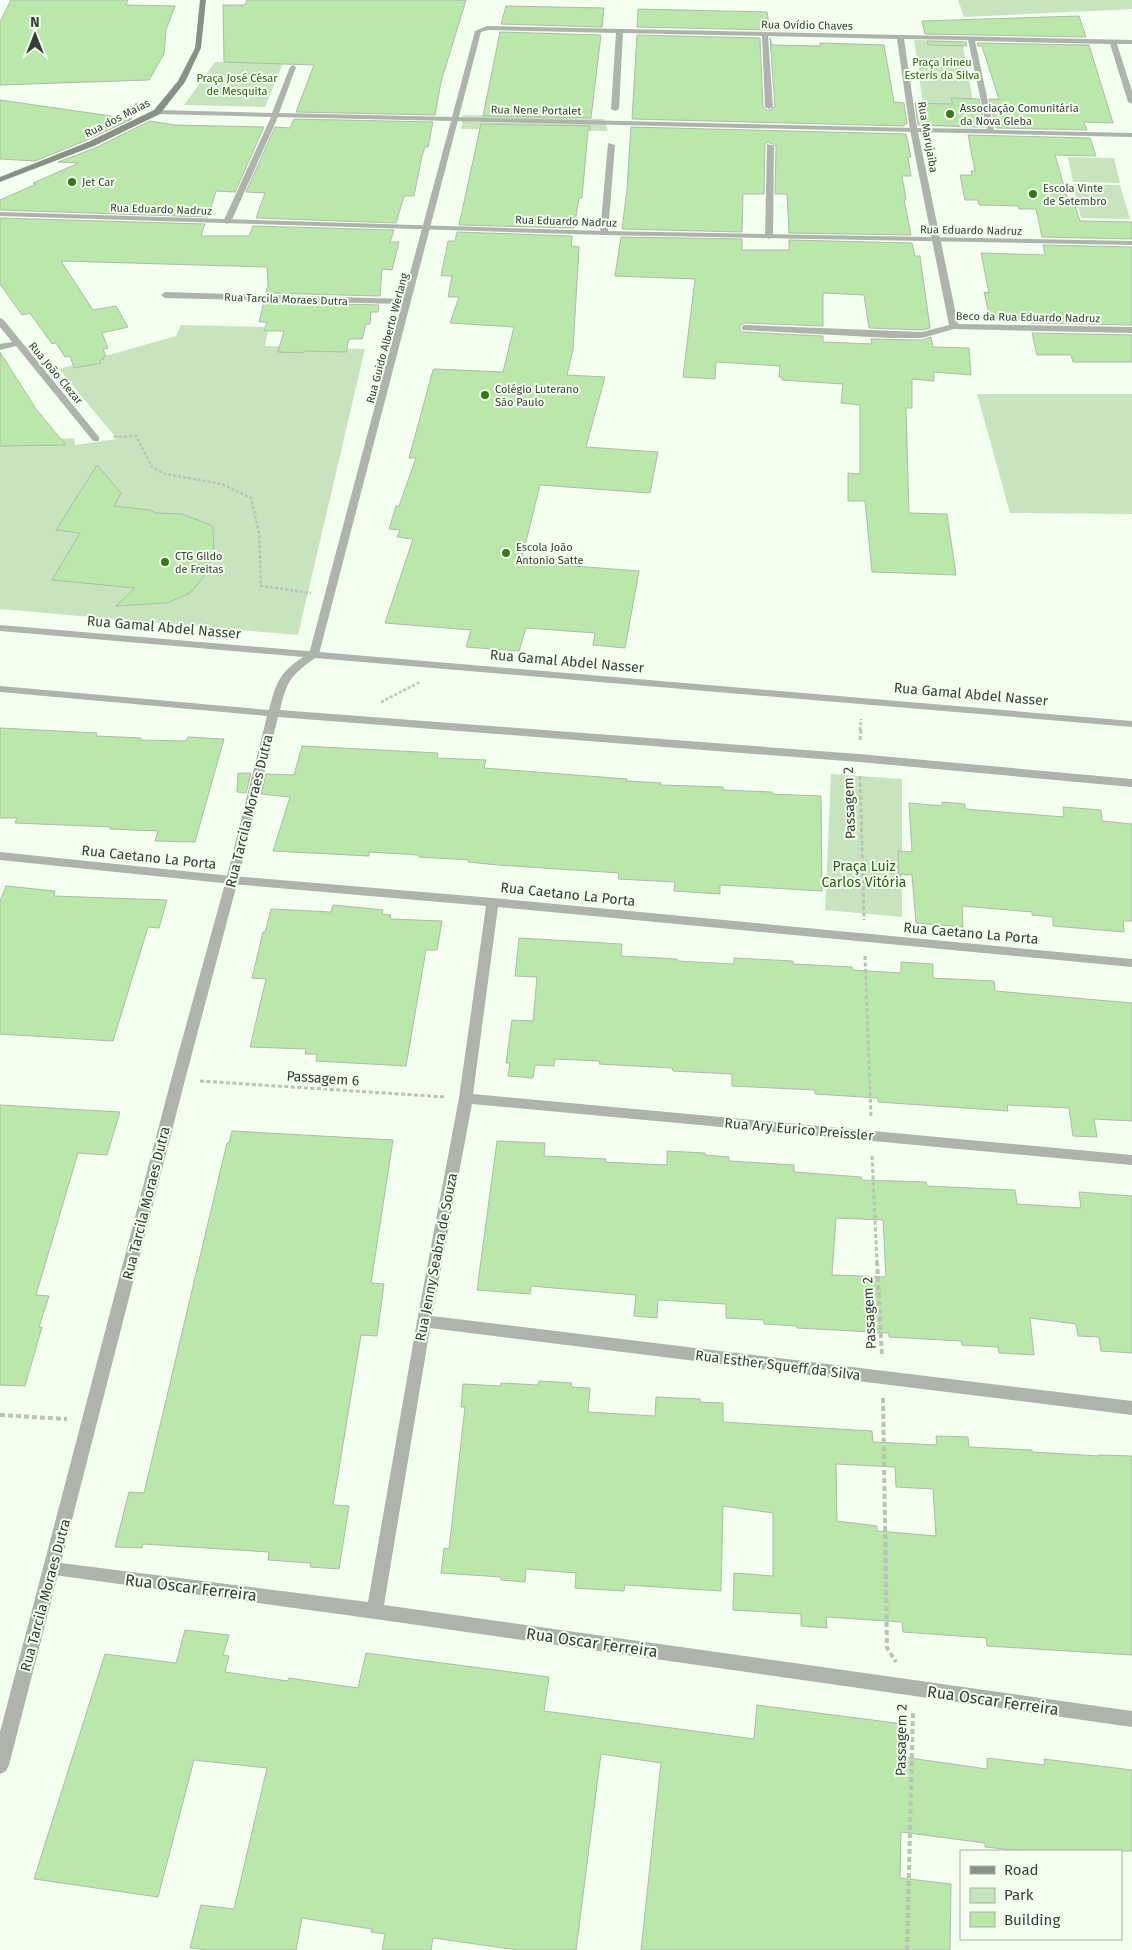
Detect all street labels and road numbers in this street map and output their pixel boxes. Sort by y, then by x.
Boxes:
street label: Rua Ovídio Chaves [761,18,853,33]
street label: Rua dos Maias [82,96,152,141]
street label: Rua Marujaíba [915,101,940,174]
street label: Rua Nene Portalet [491,103,581,118]
street label: Rua Eduardo Nadruz [110,201,212,218]
street label: Rua Eduardo Nadruz [515,213,617,230]
street label: Rua Eduardo Nadruz [920,223,1022,238]
street label: Rua Guido Alberto Werlang [364,271,411,405]
street label: Rua Tarcila Moraes Dutra [224,291,348,308]
street label: Beco da Rua Eduardo Nadruz [956,310,1101,325]
street label: Rua João Clezar [26,340,86,408]
street label: Rua Gamal Abdel Nasser [86,612,242,643]
street label: Rua Gamal Abdel Nasser [489,646,645,677]
street label: Rua Gamal Abdel Nasser [893,679,1049,710]
street label: Rua Tarcila Moraes Dutra [222,733,277,889]
street label: Passagem 2 [840,766,859,839]
street label: Rua Caetano La Porta [81,842,217,873]
street label: Rua Caetano La Porta [500,879,636,910]
street label: Rua Caetano La Porta [903,919,1039,948]
street label: Passagem 6 [286,1067,360,1090]
street label: Rua Ary Eurico Preissler [724,1115,875,1145]
street label: Rua Tarcila Moraes Dutra [119,1125,174,1281]
street label: Rua Jenny Seabra de Souza [412,1171,461,1343]
street label: Passagem 2 [859,1276,880,1350]
street label: Rua Esther Squeff da Silva [694,1347,862,1384]
street label: Rua Tarcila Moraes Dutra [17,1517,74,1673]
street label: Rua Oscar Ferreira [124,1570,258,1605]
street label: Rua Oscar Ferreira [525,1624,659,1661]
street label: Rua Oscar Ferreira [926,1682,1060,1719]
street label: Passagem 2 [892,1704,911,1776]

